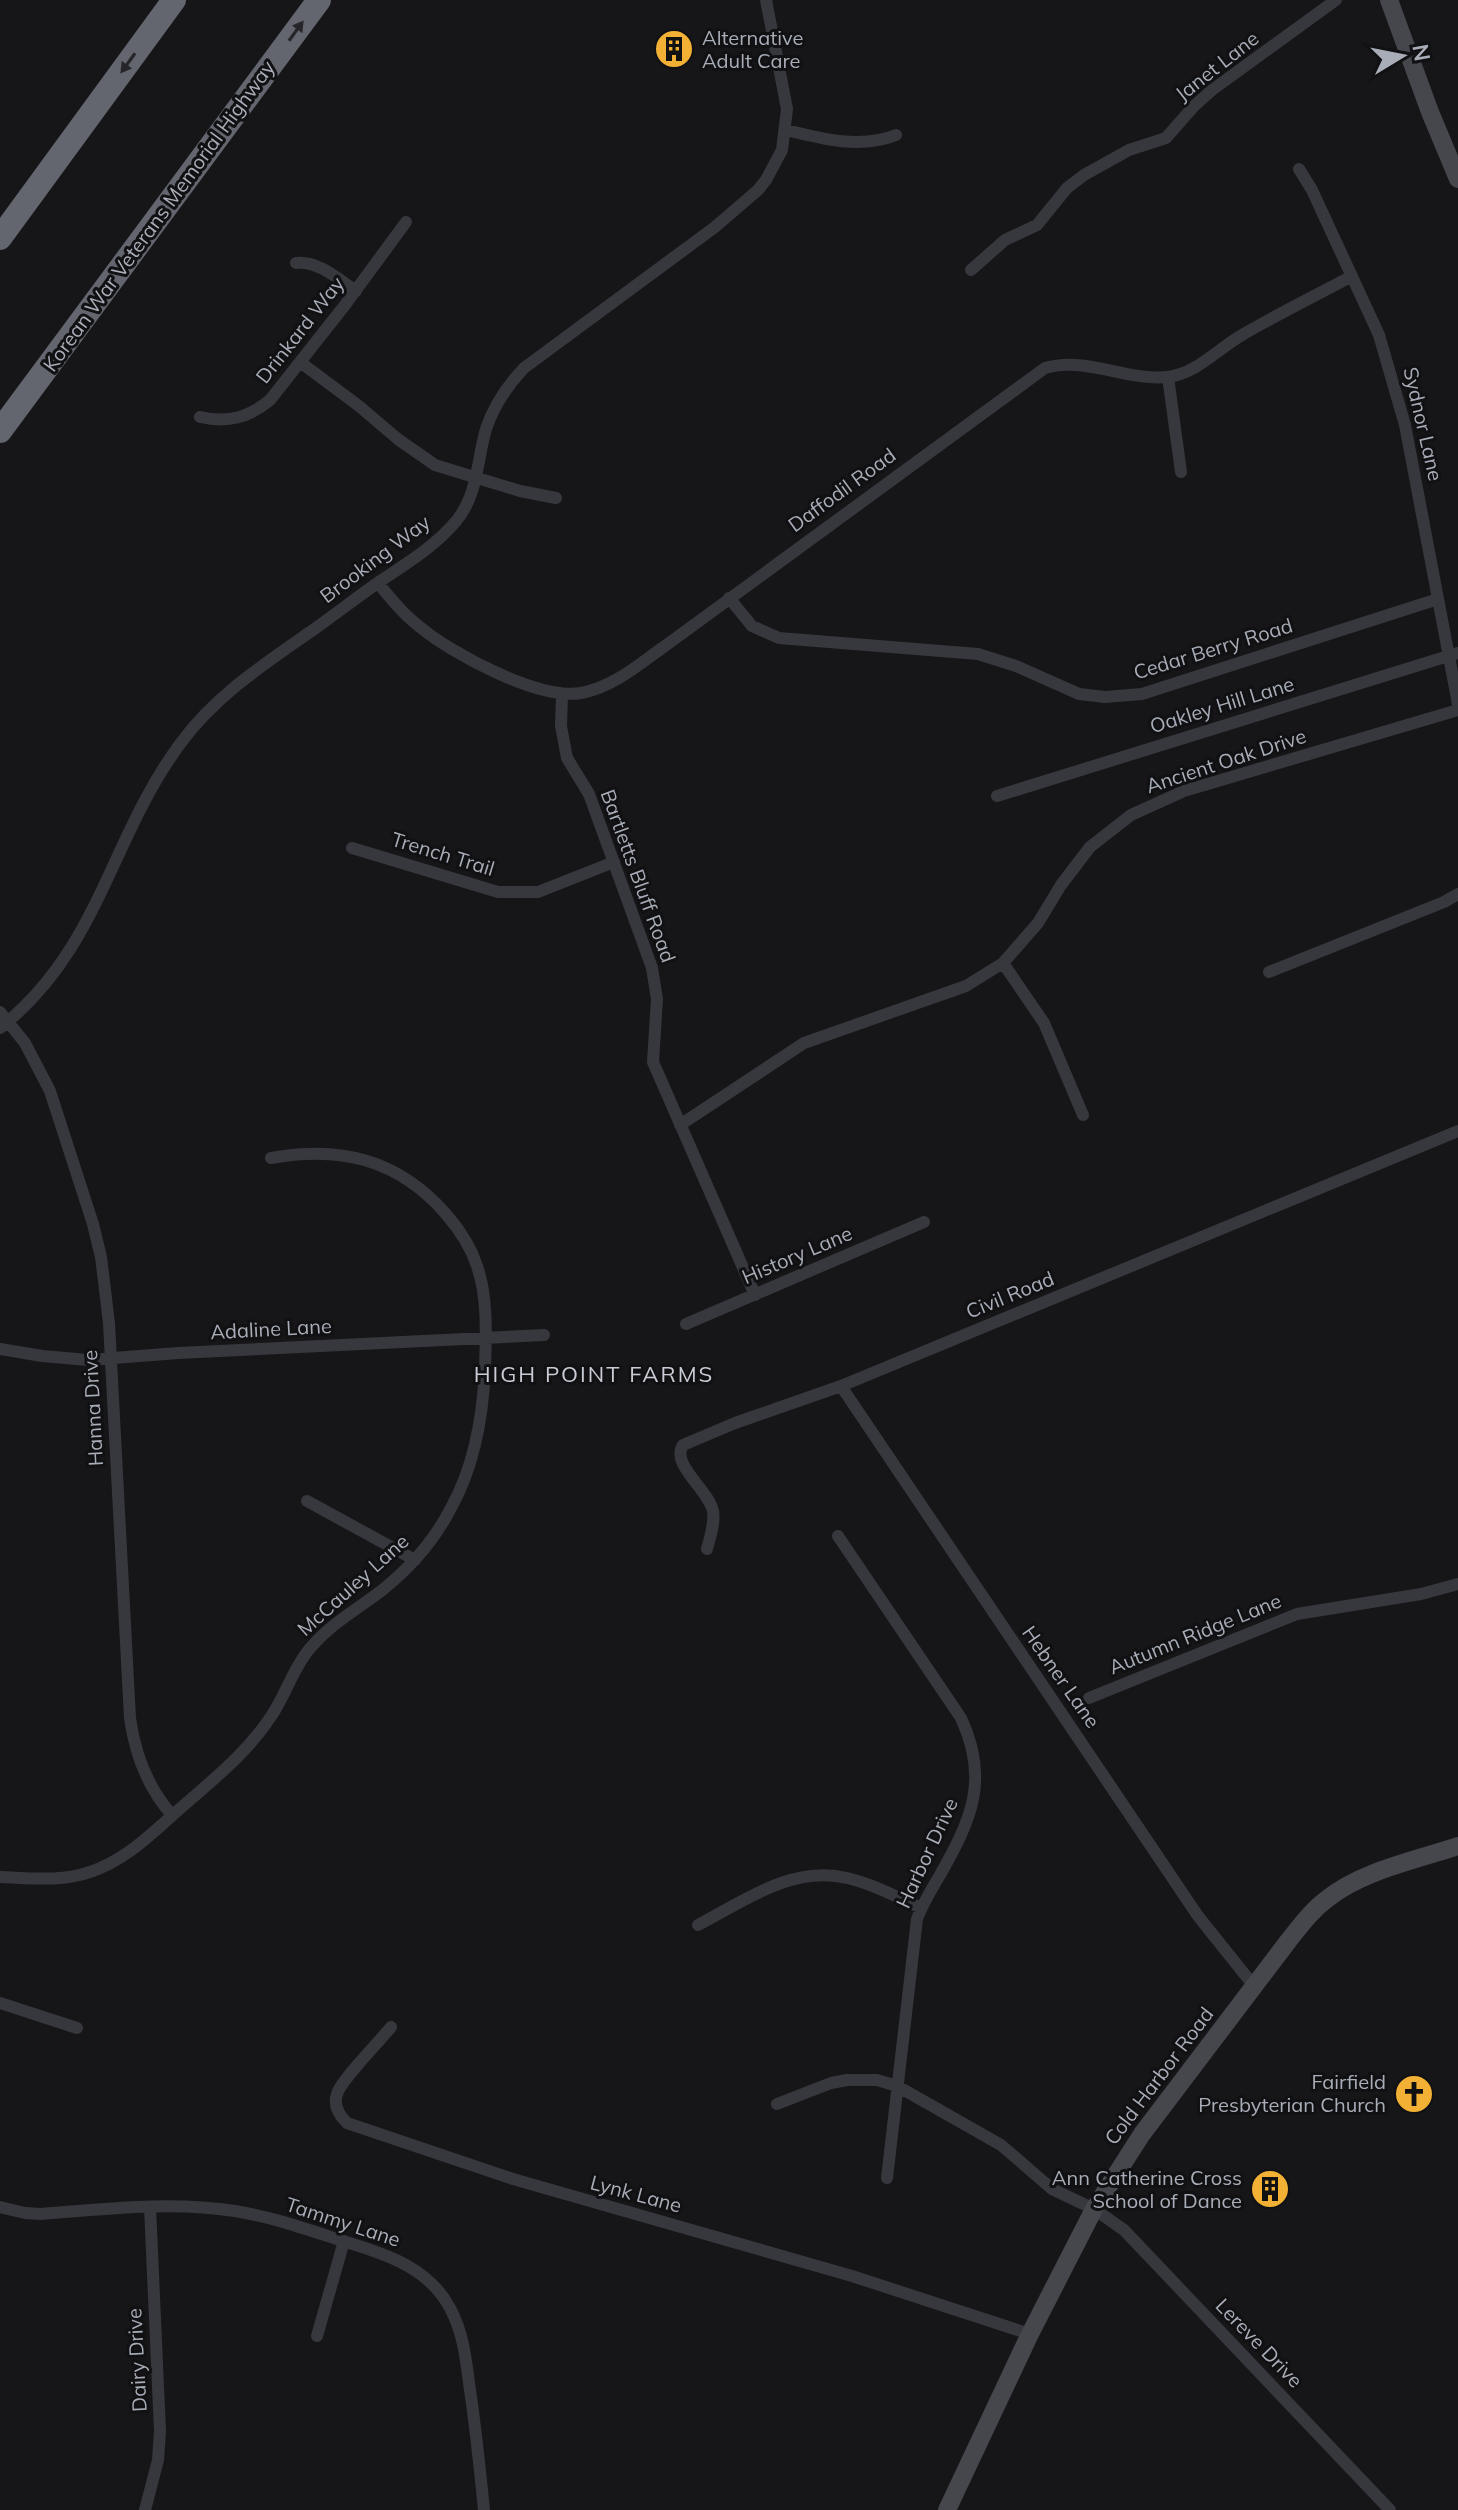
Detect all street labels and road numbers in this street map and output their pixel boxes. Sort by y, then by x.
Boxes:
street label: Janet Lane [1170,25,1263,106]
street label: Korean War Veterans Memorial Highway [37,55,280,376]
street label: Drinkard Way [250,271,349,388]
street label: Sydnor Lane [1398,365,1449,483]
street label: Daffodil Road [783,442,900,537]
street label: Brooking Way [315,509,435,608]
street label: Cedar Berry Road [1130,612,1295,685]
street label: Oakley Hill Lane [1147,671,1297,738]
street label: Ancient Oak Drive [1142,723,1309,798]
street label: Bartletts Bluff Road [596,786,681,966]
street label: Trench Trail [389,826,498,881]
street label: History Lane [738,1220,856,1289]
street label: Civil Road [962,1266,1058,1324]
street label: Adaline Lane [210,1313,332,1344]
street label: Hanna Drive [77,1349,108,1467]
street label: McCauley Lane [292,1528,413,1641]
street label: Autumn Ridge Lane [1105,1588,1285,1680]
street label: Hebner Lane [1017,1621,1106,1733]
street label: Harbor Drive [890,1794,963,1912]
street label: Cold Harbor Road [1099,2002,1219,2149]
street label: Lynk Lane [588,2169,684,2218]
street label: Tammy Lane [283,2191,404,2252]
street label: Lereve Drive [1211,2293,1308,2393]
street label: Dairy Drive [121,2308,152,2412]

